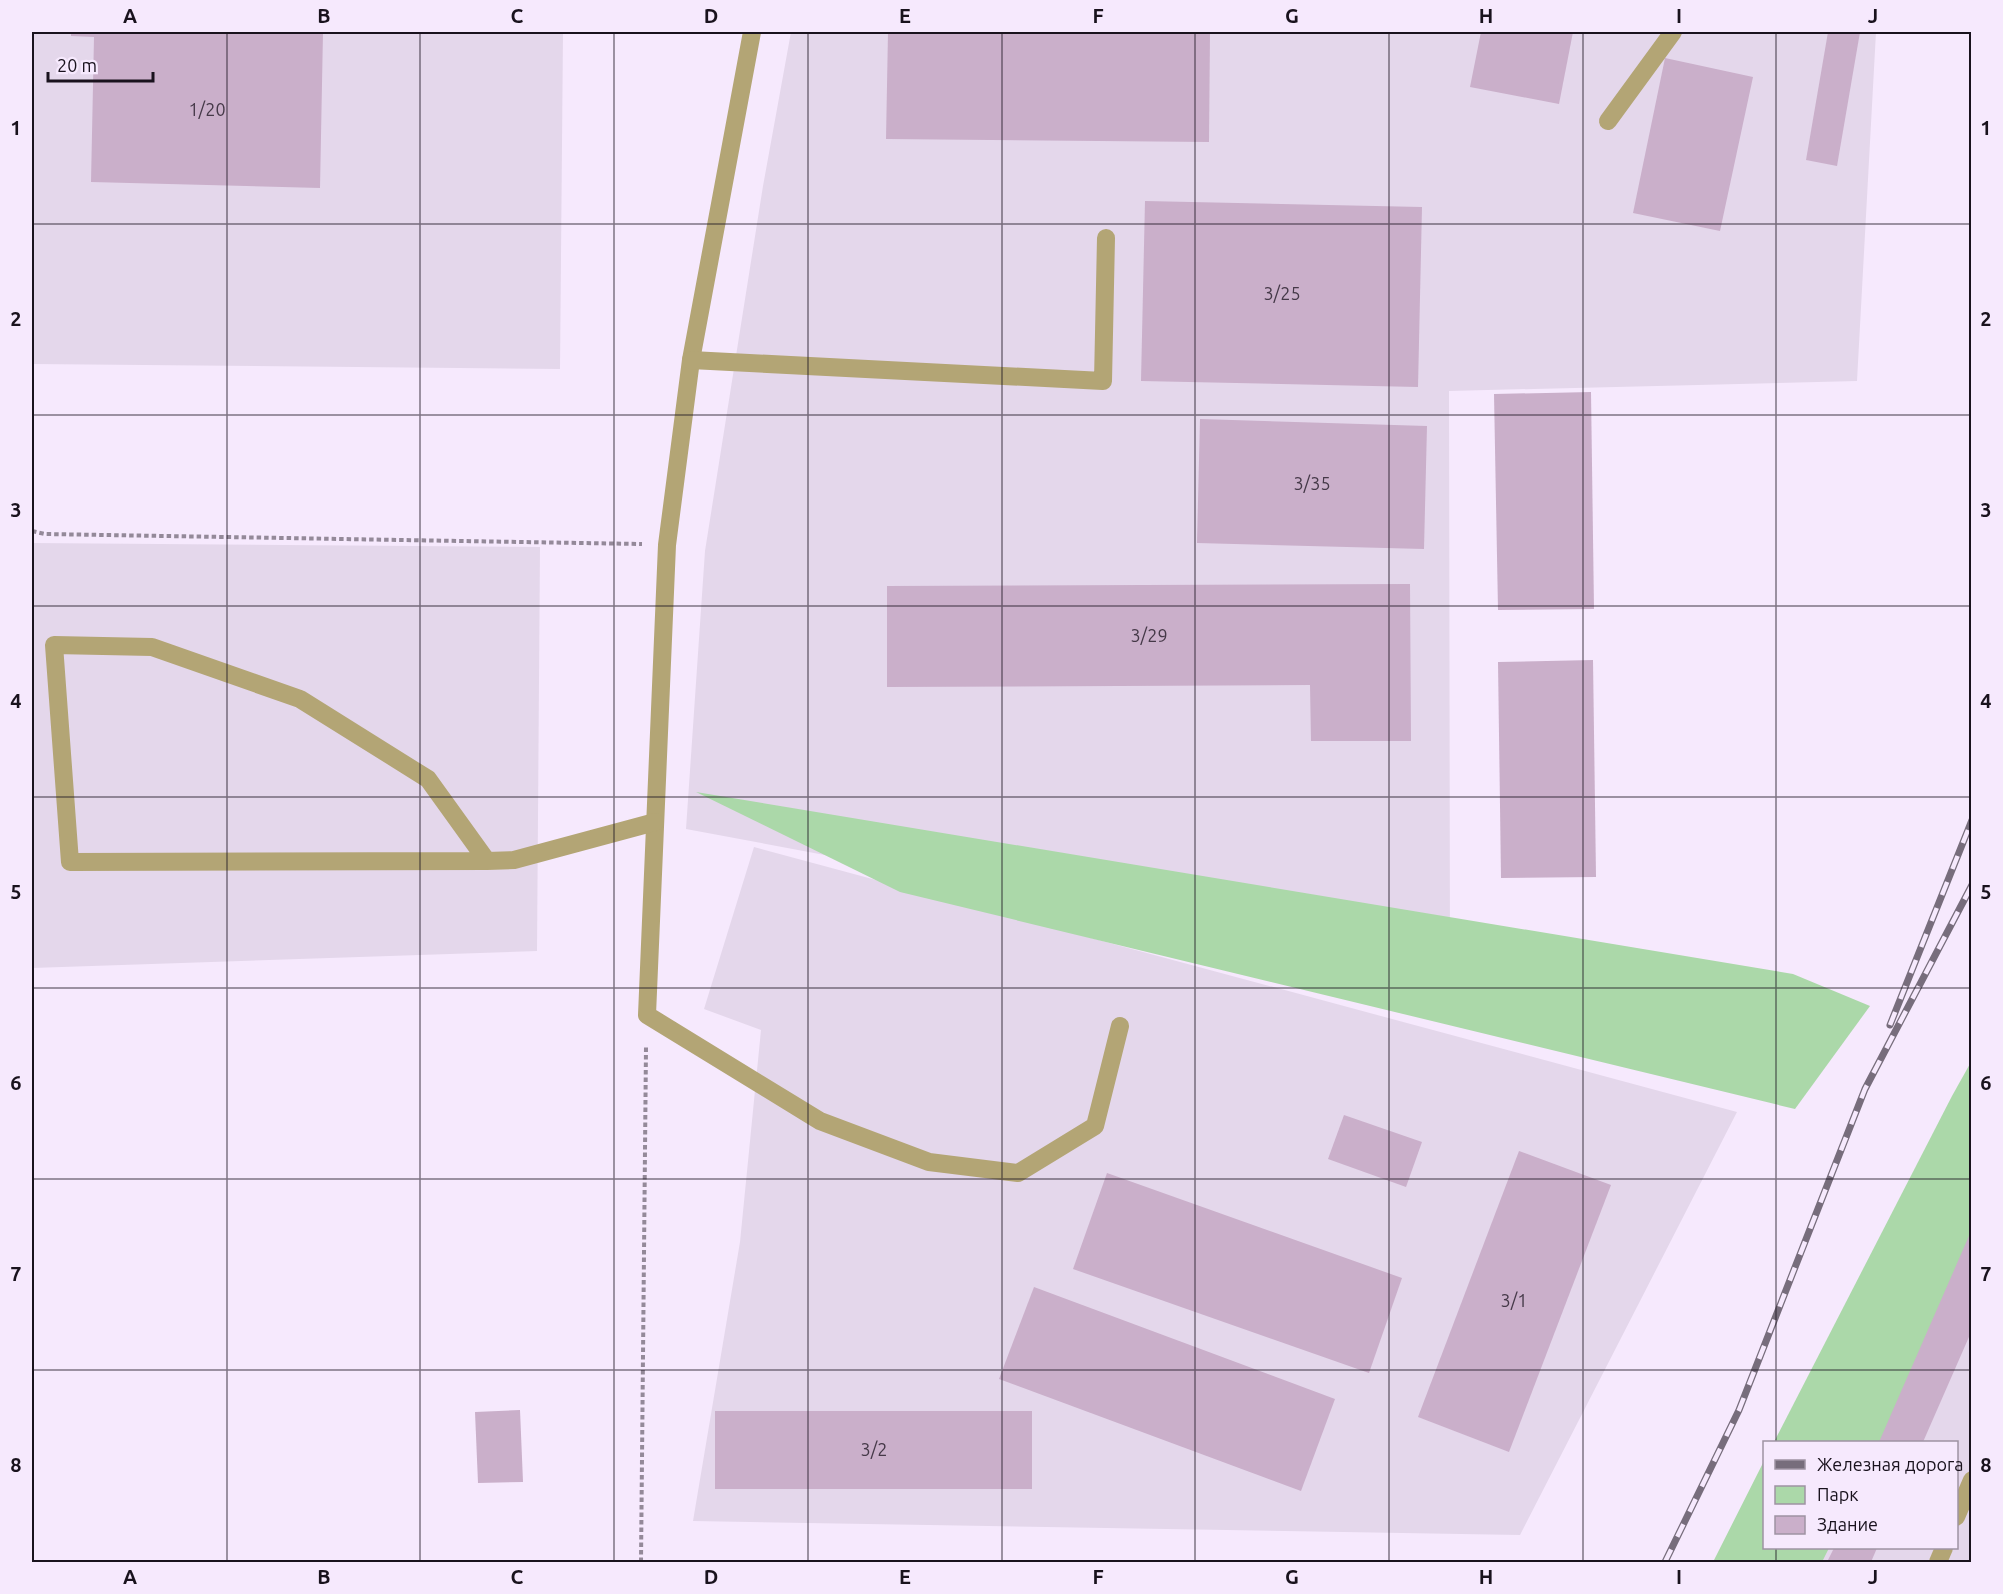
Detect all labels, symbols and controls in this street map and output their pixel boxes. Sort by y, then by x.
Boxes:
text: A [123,4,137,27]
text: B [317,4,331,27]
text: C [511,4,524,27]
text: D [704,4,718,27]
text: E [899,4,911,27]
text: F [1092,4,1104,27]
text: G [1285,4,1299,27]
text: H [1479,4,1493,27]
text: I [1676,4,1682,27]
text: J [1868,4,1878,27]
scale bar [48,45,153,83]
text: 20 m [57,55,97,75]
house number: 1/20 [188,99,226,119]
text: 1 [10,116,22,139]
text: 1 [1980,116,1992,139]
house number: 3/25 [1263,283,1301,303]
text: 2 [10,307,22,330]
text: 2 [1980,307,1992,330]
house number: 3/35 [1293,473,1331,493]
text: 3 [10,498,22,521]
text: 3 [1980,498,1992,521]
house number: 3/29 [1130,625,1168,645]
text: 4 [10,689,22,712]
text: 4 [1980,689,1992,712]
text: 5 [10,880,22,903]
text: 5 [1980,880,1992,903]
text: 6 [10,1071,22,1094]
text: 6 [1980,1071,1992,1094]
text: 7 [10,1262,22,1285]
text: 7 [1980,1262,1992,1285]
house number: 3/1 [1501,1290,1527,1310]
house number: 3/2 [861,1439,887,1459]
legend [1763,1441,1958,1549]
text: 8 [10,1453,22,1476]
text: 8 [1980,1453,1992,1476]
text: Железная дорога [1817,1454,1964,1474]
text: Парк [1817,1484,1858,1504]
text: Здание [1817,1514,1878,1534]
text: A [123,1565,137,1588]
text: B [317,1565,331,1588]
text: C [511,1565,524,1588]
text: D [704,1565,718,1588]
text: E [899,1565,911,1588]
text: F [1092,1565,1104,1588]
text: G [1285,1565,1299,1588]
text: H [1479,1565,1493,1588]
text: I [1676,1565,1682,1588]
text: J [1868,1565,1878,1588]

